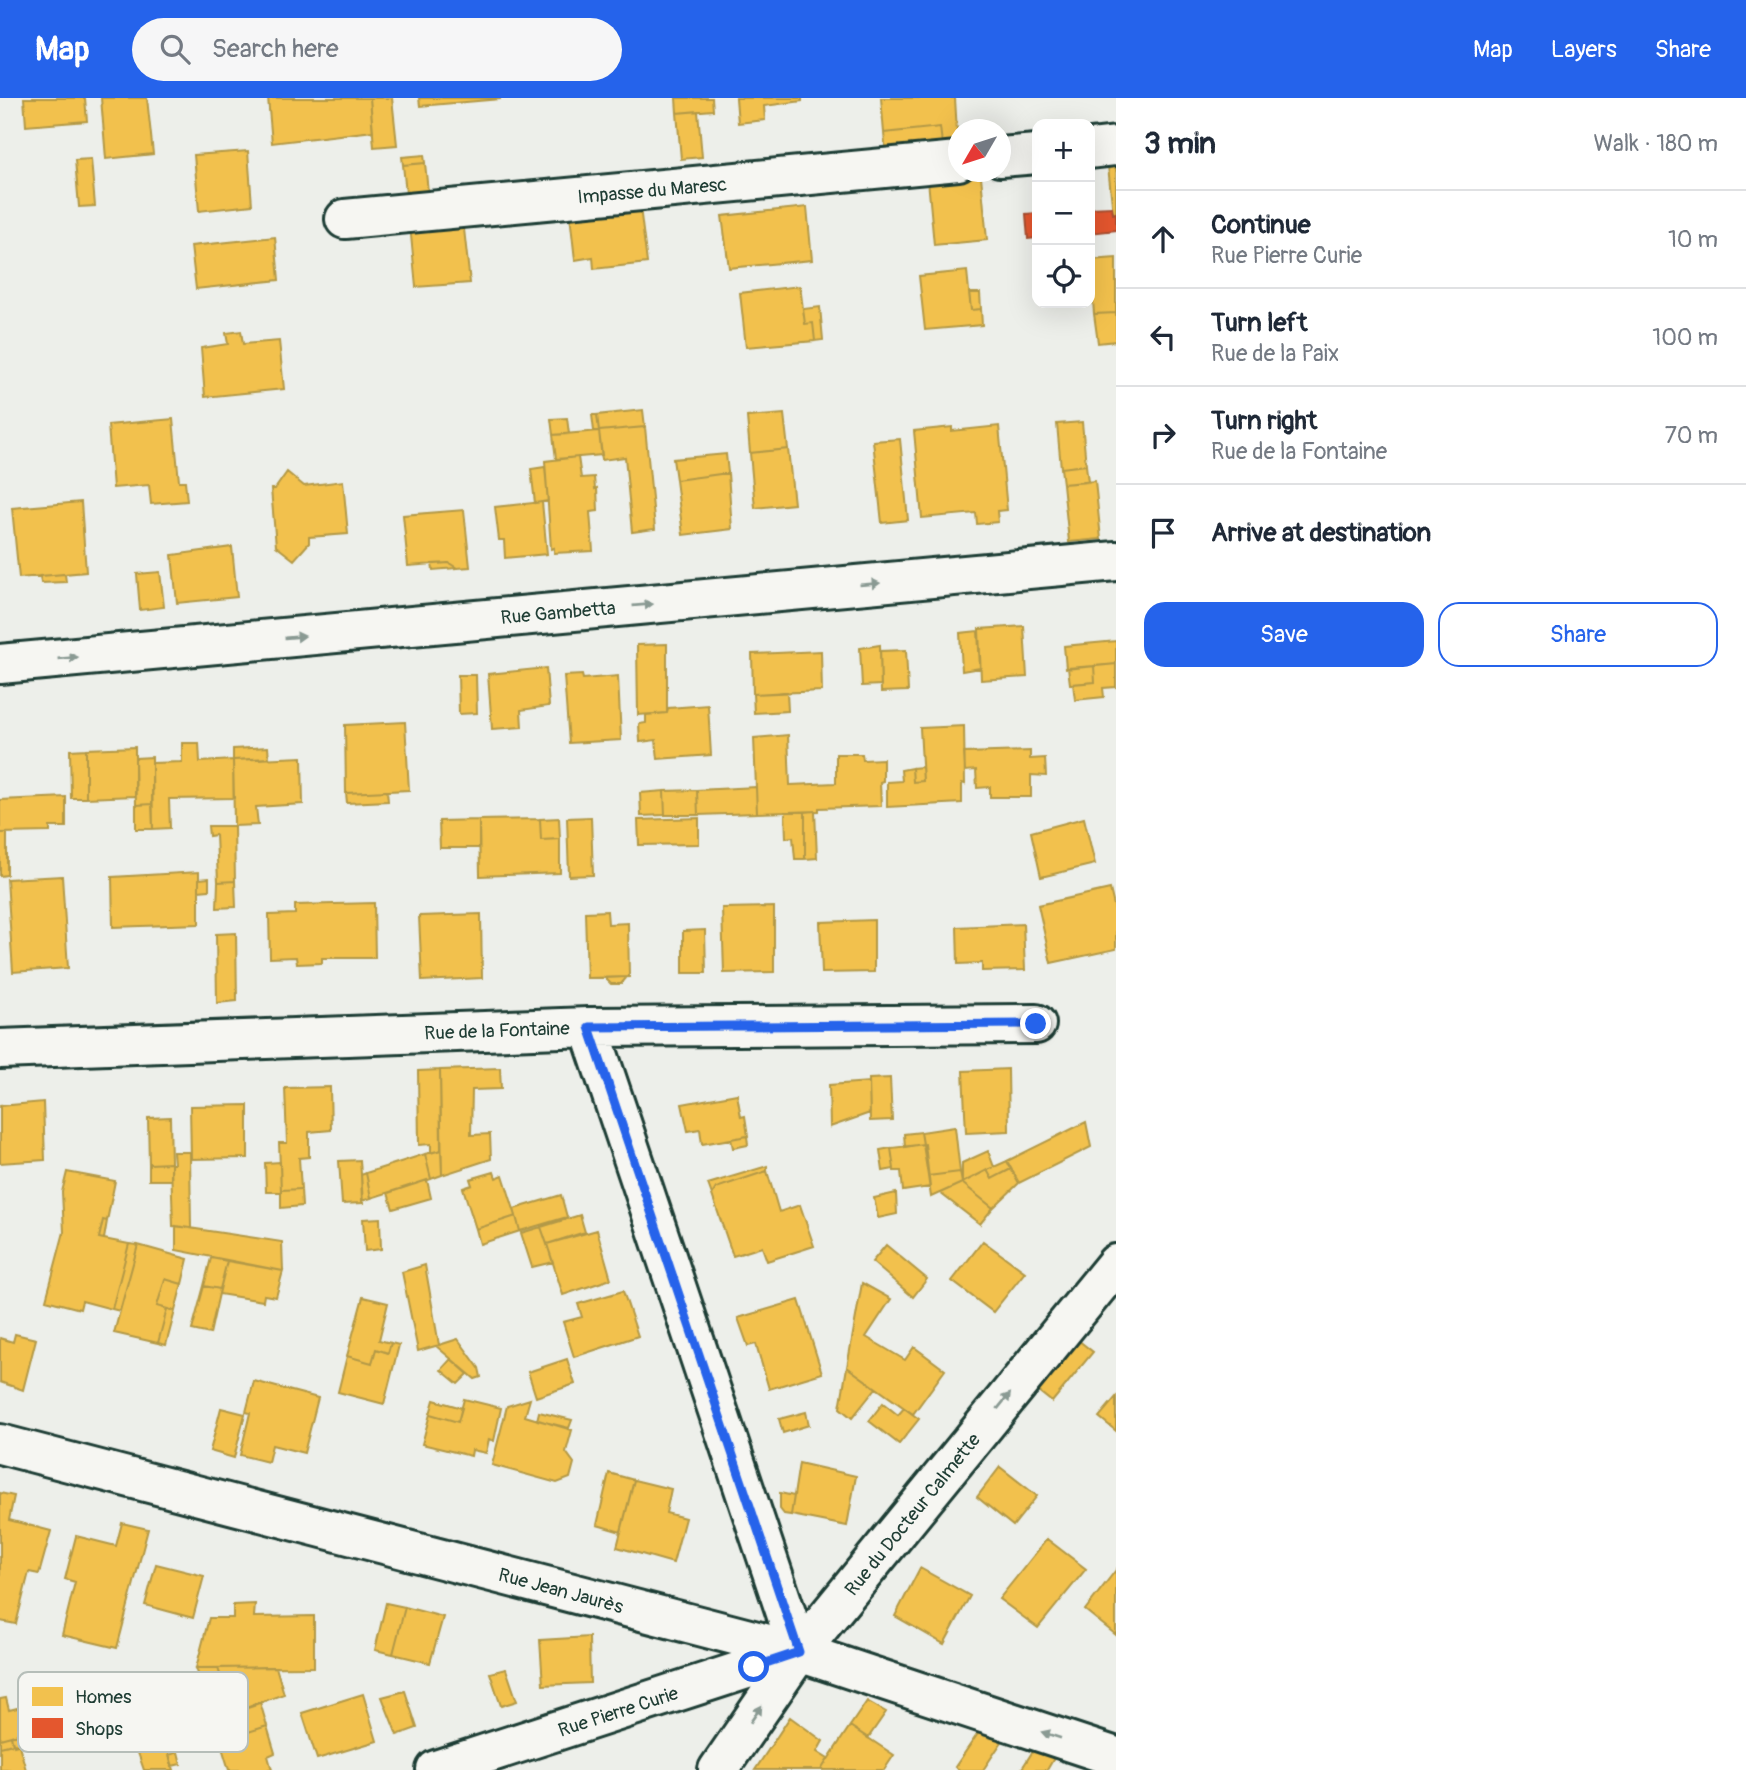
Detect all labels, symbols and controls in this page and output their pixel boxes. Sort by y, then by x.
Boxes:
search box [132,18,622,81]
text: Map [35,29,90,70]
icon: search [156,30,194,68]
text: Search here [212,33,339,65]
text: Map [1473,35,1513,64]
text: Layers [1551,35,1617,64]
text: Share [1655,35,1711,64]
north arrow [948,119,1011,182]
map controls [1032,119,1095,308]
button: + [1032,119,1095,182]
text: 3 min [1144,125,1216,162]
text: Walk · 180 m [1593,129,1718,158]
street label: Impasse du Maresc [576,172,728,209]
button: − [1032,182,1095,245]
text: Continue [1211,209,1311,241]
icon: ahead [1144,220,1182,258]
text: 10 m [1668,225,1718,254]
text: Rue Pierre Curie [1211,241,1362,270]
button: locate [1032,245,1095,308]
text: Turn left [1211,307,1307,339]
icon: left [1144,318,1182,356]
text: 100 m [1652,323,1718,352]
text: Rue de la Paix [1211,339,1339,368]
text: Turn right [1211,405,1317,437]
icon: right [1144,416,1182,454]
text: 70 m [1665,421,1718,450]
text: Rue de la Fontaine [1211,437,1387,466]
icon: arrive [1144,514,1182,552]
text: Arrive at destination [1211,517,1431,549]
one-way arrow [859,578,881,589]
street label: Rue Gambetta [500,596,617,630]
one-way arrow [632,599,654,610]
button: Save [1144,602,1424,667]
button: Share [1438,602,1718,667]
one-way arrow [284,631,306,642]
one-way arrow [57,652,79,663]
route end [1020,1008,1051,1039]
street label: Rue de la Fontaine [424,1016,571,1046]
one-way arrow [996,1393,1011,1410]
street label: Rue du Docteur Calmette [840,1428,986,1601]
street label: Rue Jean Jaurès [496,1563,626,1619]
route start [738,1651,769,1682]
legend [18,1672,248,1752]
street label: Rue Pierre Curie [555,1681,682,1743]
text: Homes [75,1685,132,1709]
one-way arrow [749,1705,763,1723]
text: Shops [75,1717,123,1741]
one-way arrow [1041,1730,1062,1740]

